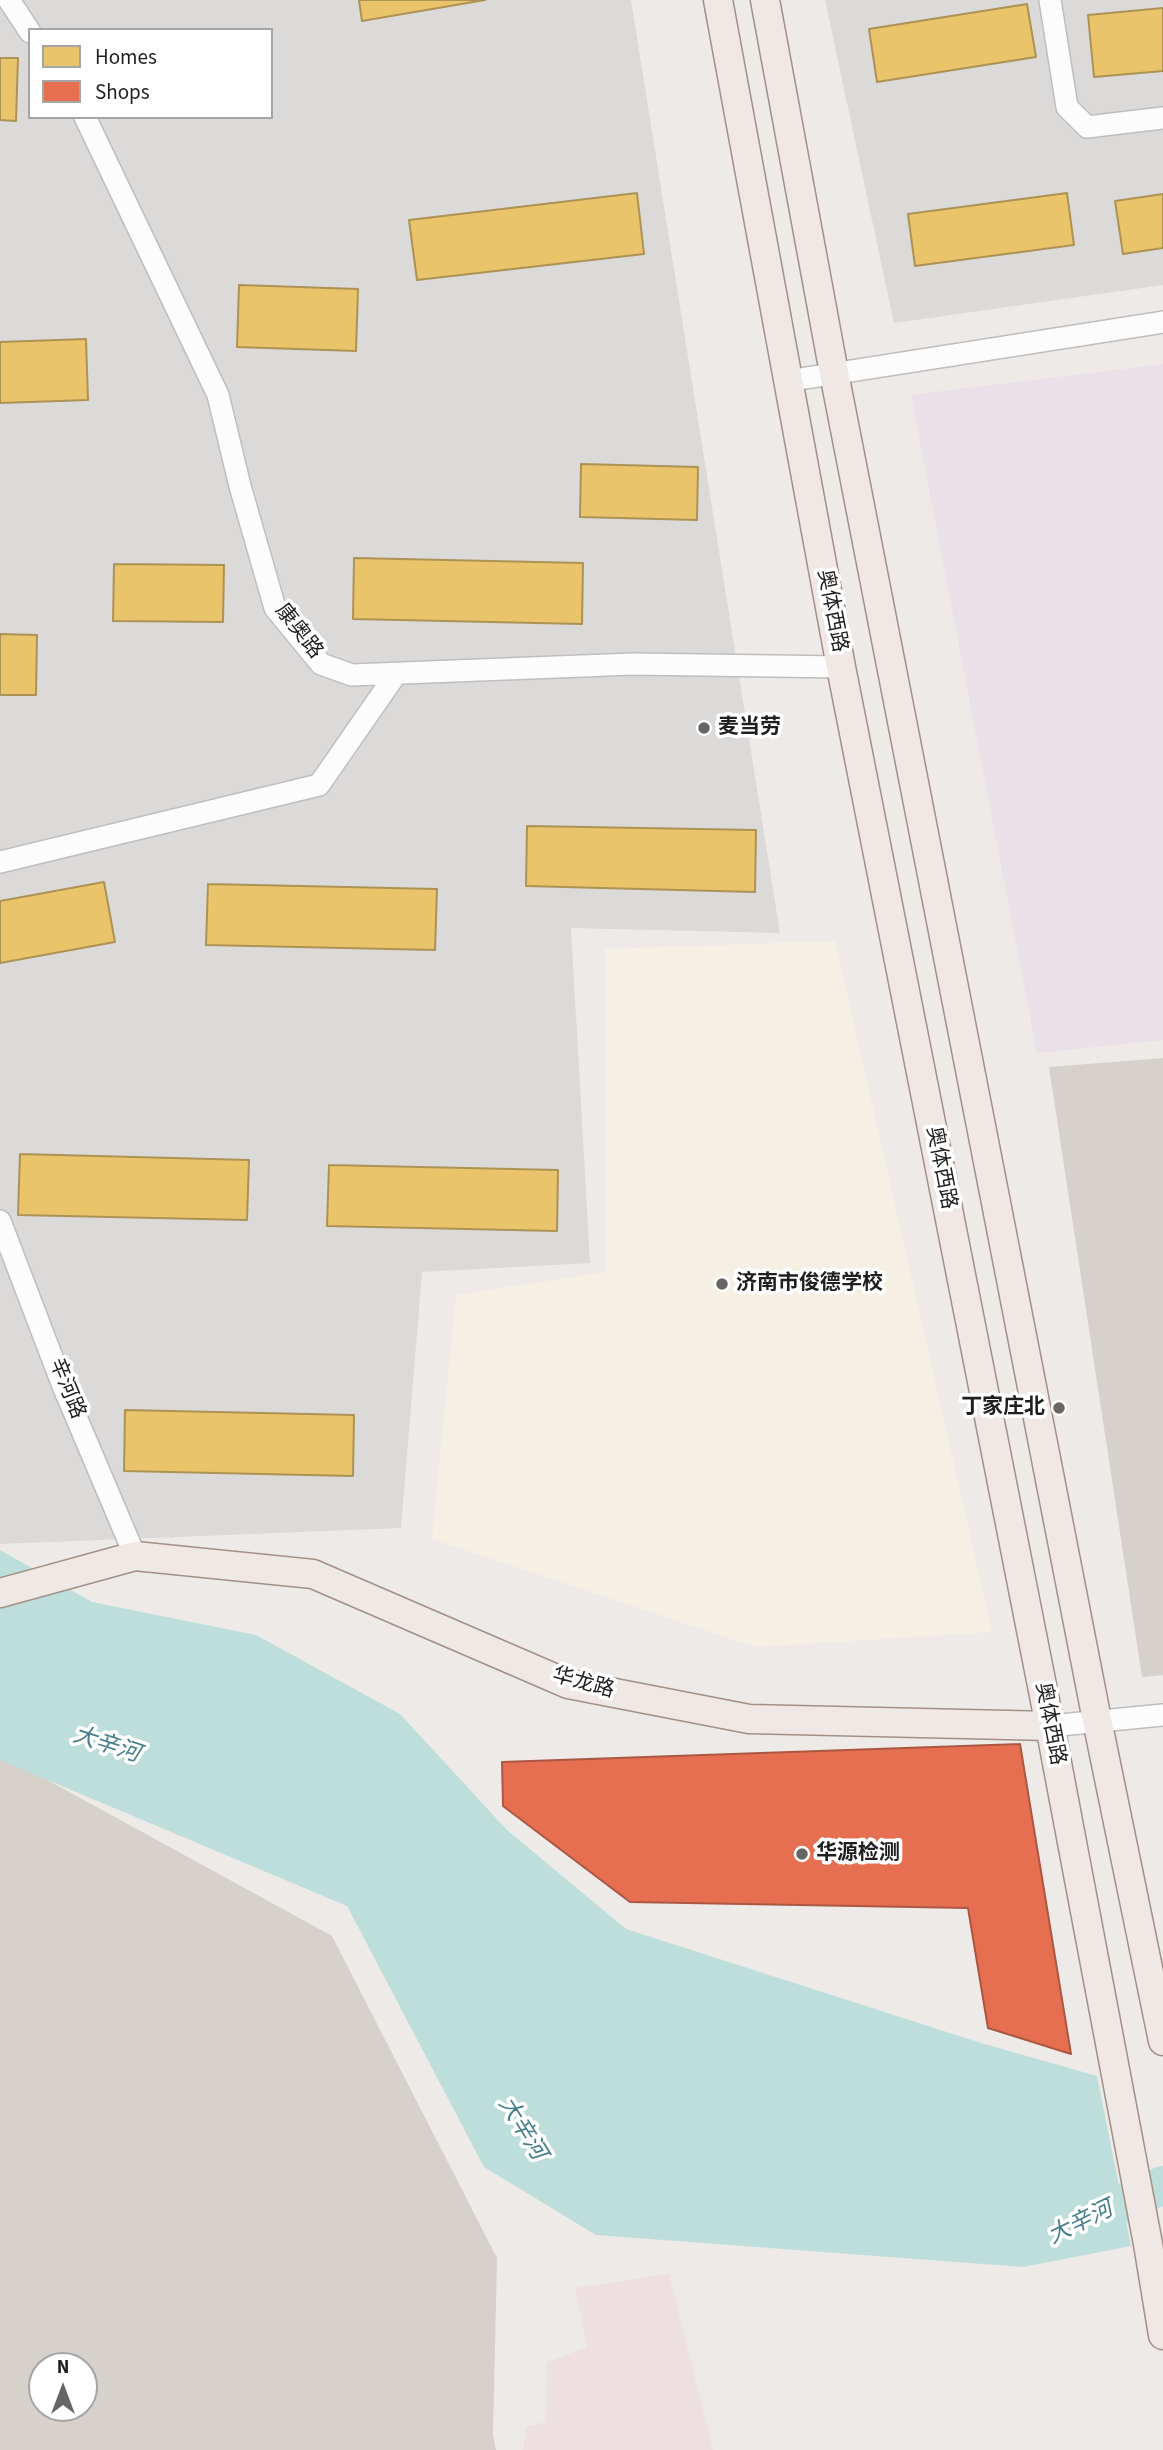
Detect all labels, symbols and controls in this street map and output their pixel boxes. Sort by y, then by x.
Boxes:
legend [28,28,273,119]
text: Homes [95,42,157,72]
text: Shops [95,77,149,107]
street label: 奥体西路 [811,567,851,655]
street label: 康奥路 [269,599,327,665]
place label: 麦当劳 [718,715,781,741]
marker: 麦当劳 [696,720,712,736]
street label: 奥体西路 [920,1124,960,1212]
place label: 济南市俊德学校 [736,1271,883,1297]
marker: 济南市俊德学校 [714,1276,730,1292]
street label: 辛河路 [43,1355,89,1423]
place label: 丁家庄北 [961,1395,1045,1421]
marker: 丁家庄北 [1051,1400,1067,1416]
street label: 华龙路 [549,1664,617,1704]
street label: 奥体西路 [1029,1680,1069,1768]
water label: 大辛河 [69,1722,143,1770]
place label: 华源检测 [816,1841,900,1867]
marker: 华源检测 [794,1846,810,1862]
water label: 大辛河 [491,2092,551,2166]
water label: 大辛河 [1044,2196,1118,2252]
north arrow [28,2352,98,2422]
text: N [57,2354,69,2381]

